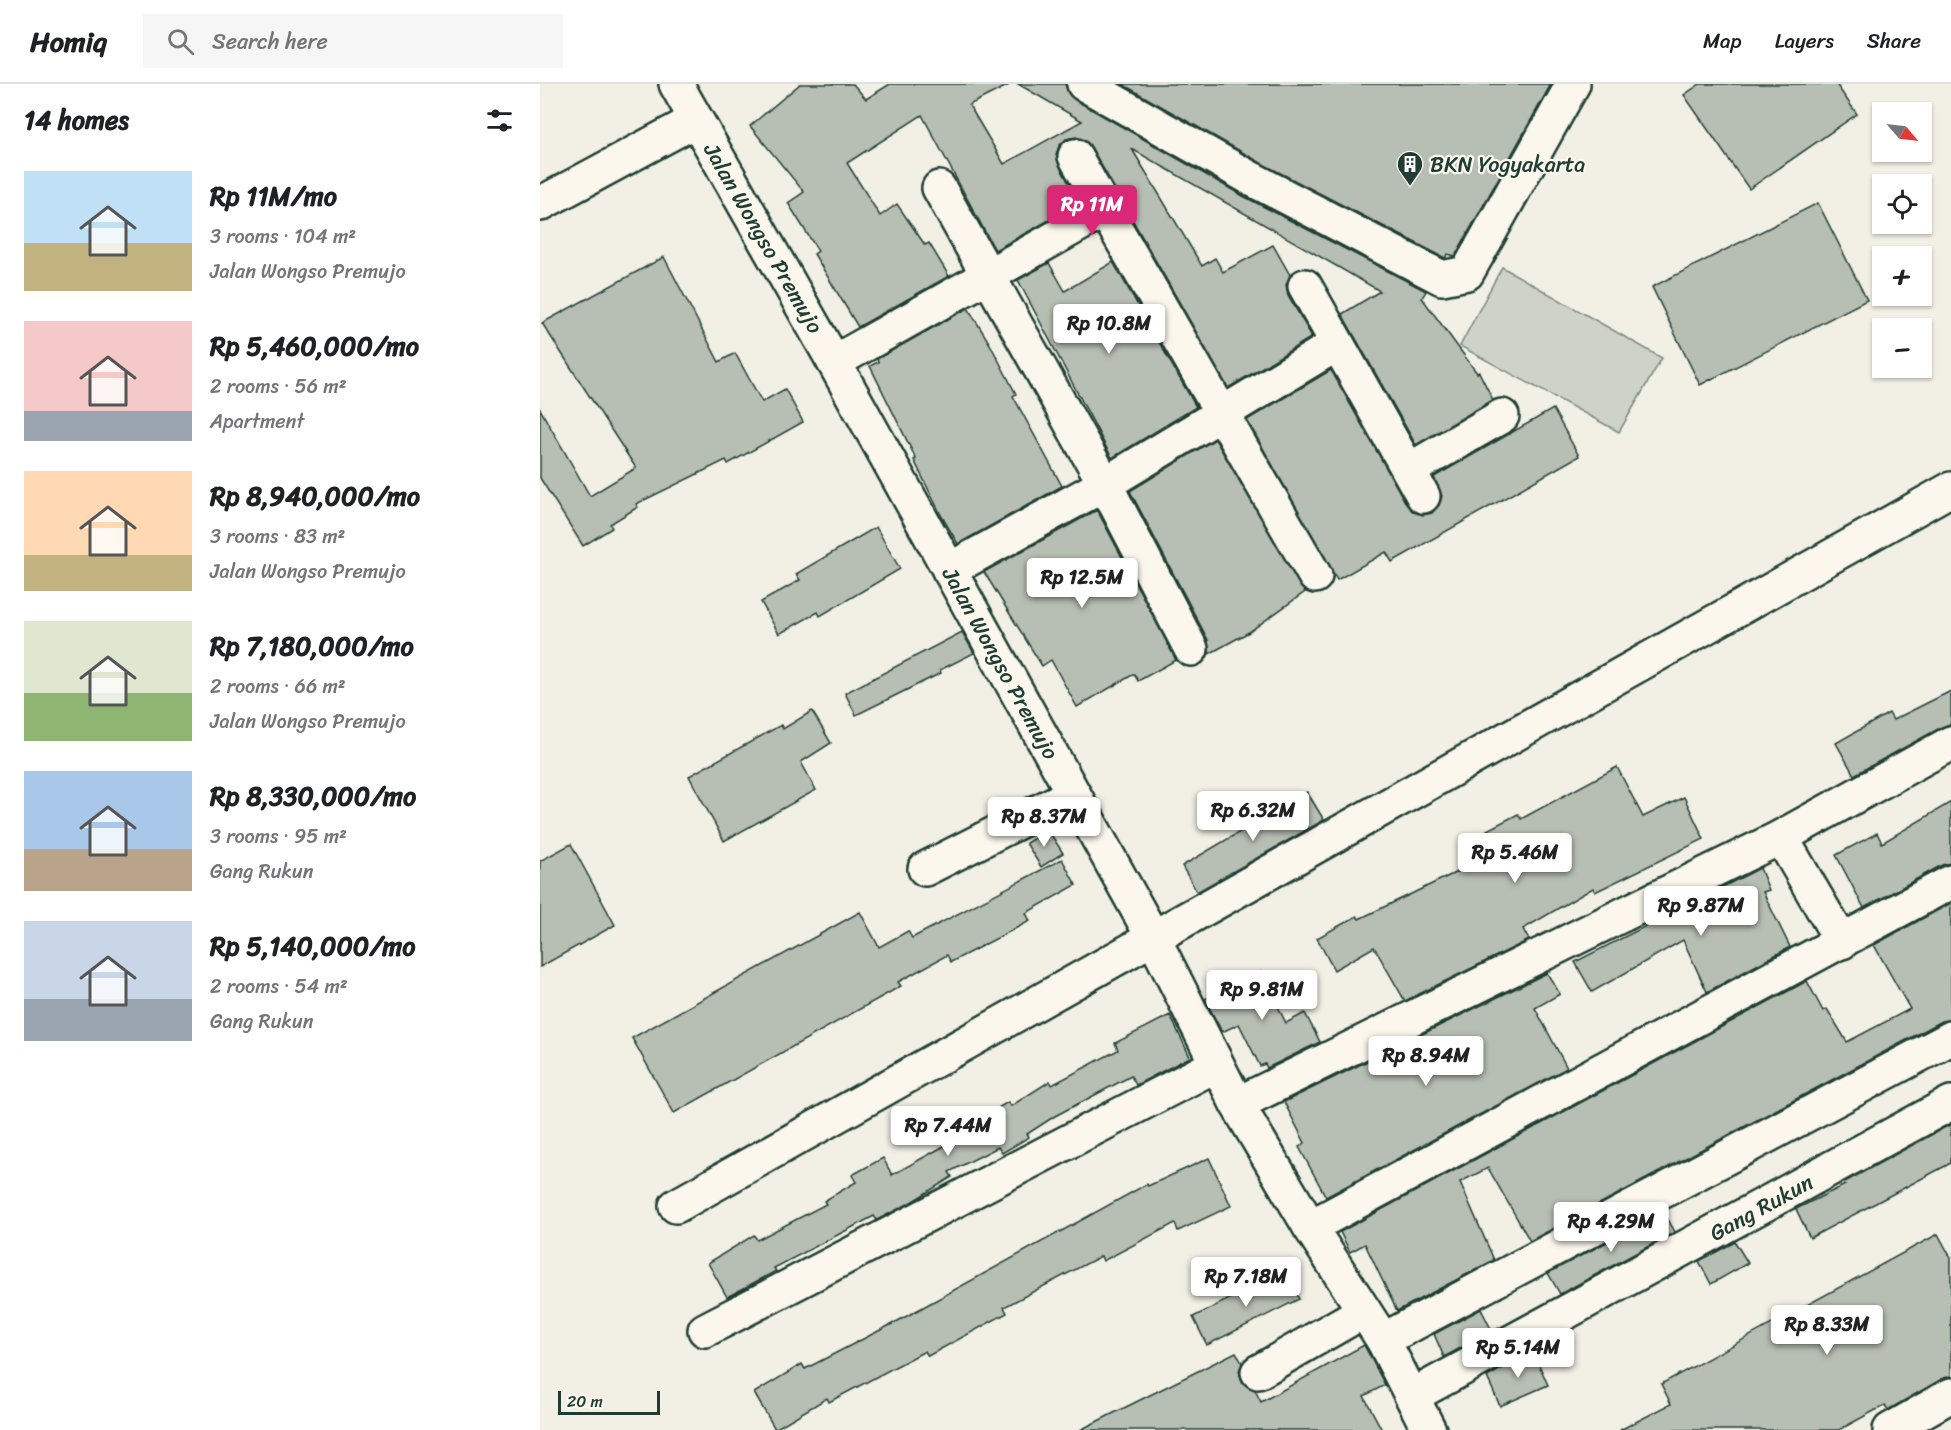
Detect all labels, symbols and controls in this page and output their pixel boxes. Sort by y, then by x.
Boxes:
search box [143,14,563,68]
text: Homiq [30,17,107,66]
text: Search here [212,22,328,61]
text: Map [1703,22,1742,60]
text: Layers [1775,22,1834,60]
text: Share [1867,22,1921,60]
icon: search [164,25,197,58]
text: 14 homes [24,97,129,143]
north arrow [1872,102,1932,162]
map controls [1872,102,1932,378]
icon: filters [483,104,516,137]
street label: Jalan Wongso Premujo [692,134,834,341]
place label: BKN Yogyakarta [1430,145,1585,184]
building icon: BKN Yogyakarta [1395,149,1425,187]
text: Rp 11M/mo [210,173,337,219]
button: locate [1872,174,1932,234]
pin: Rp 11M [1043,185,1141,236]
text: Rp 11M [1061,187,1123,222]
icon: home [72,195,144,267]
text: 3 rooms · 104 m² [210,219,356,254]
button: + [1872,246,1932,306]
text: Jalan Wongso Premujo [210,254,406,289]
pin: Rp 10.8M [1047,304,1171,355]
text: Rp 10.8M [1067,306,1151,341]
button: − [1872,318,1932,378]
text: Rp 5,460,000/mo [210,323,419,369]
icon: home [72,345,144,417]
text: 2 rooms · 56 m² [210,369,347,404]
text: Apartment [210,404,304,439]
text: Rp 8,940,000/mo [210,473,420,519]
icon: home [72,495,144,567]
text: 3 rooms · 83 m² [210,519,345,554]
text: Jalan Wongso Premujo [210,554,406,589]
pin: Rp 12.5M [1020,558,1144,609]
street label: Jalan Wongso Premujo [931,559,1070,767]
text: Rp 12.5M [1041,560,1123,595]
text: Rp 7,180,000/mo [210,623,414,669]
icon: home [72,645,144,717]
text: 2 rooms · 66 m² [210,669,346,704]
text: Jalan Wongso Premujo [210,704,406,739]
text: Rp 8,330,000/mo [210,773,416,819]
pin: Rp 6.32M [1191,791,1315,842]
text: Rp 6.32M [1211,793,1295,828]
icon: home [72,795,144,867]
pin: Rp 8.37M [982,797,1106,848]
text: Rp 8.37M [1002,799,1086,834]
text: 3 rooms · 95 m² [210,819,347,854]
pin: Rp 5.46M [1453,833,1577,884]
text: Rp 5.46M [1472,835,1558,870]
text: Gang Rukun [210,854,314,889]
pin: Rp 9.87M [1639,886,1763,937]
text: Rp 9.87M [1658,888,1744,923]
text: Rp 5,140,000/mo [210,923,415,969]
icon: home [72,945,144,1017]
text: 2 rooms · 54 m² [210,969,348,1004]
pin: Rp 9.81M [1200,970,1324,1021]
text: Rp 9.81M [1220,972,1304,1007]
text: Gang Rukun [210,1004,314,1039]
pin: Rp 8.94M [1364,1036,1488,1087]
text: Rp 8.94M [1382,1038,1470,1073]
pin: Rp 7.44M [886,1106,1010,1157]
text: Rp 7.44M [905,1108,991,1143]
street label: Gang Rukun [1702,1163,1821,1252]
pin: Rp 4.29M [1549,1202,1673,1253]
text: Rp 4.29M [1568,1204,1654,1239]
pin: Rp 7.18M [1184,1257,1308,1308]
text: Rp 7.18M [1205,1259,1287,1294]
pin: Rp 8.33M [1765,1305,1889,1356]
text: Rp 8.33M [1785,1307,1869,1342]
pin: Rp 5.14M [1456,1328,1580,1379]
text: Rp 5.14M [1476,1330,1560,1365]
text: 20 m [567,1387,603,1416]
scale bar [558,1388,660,1416]

